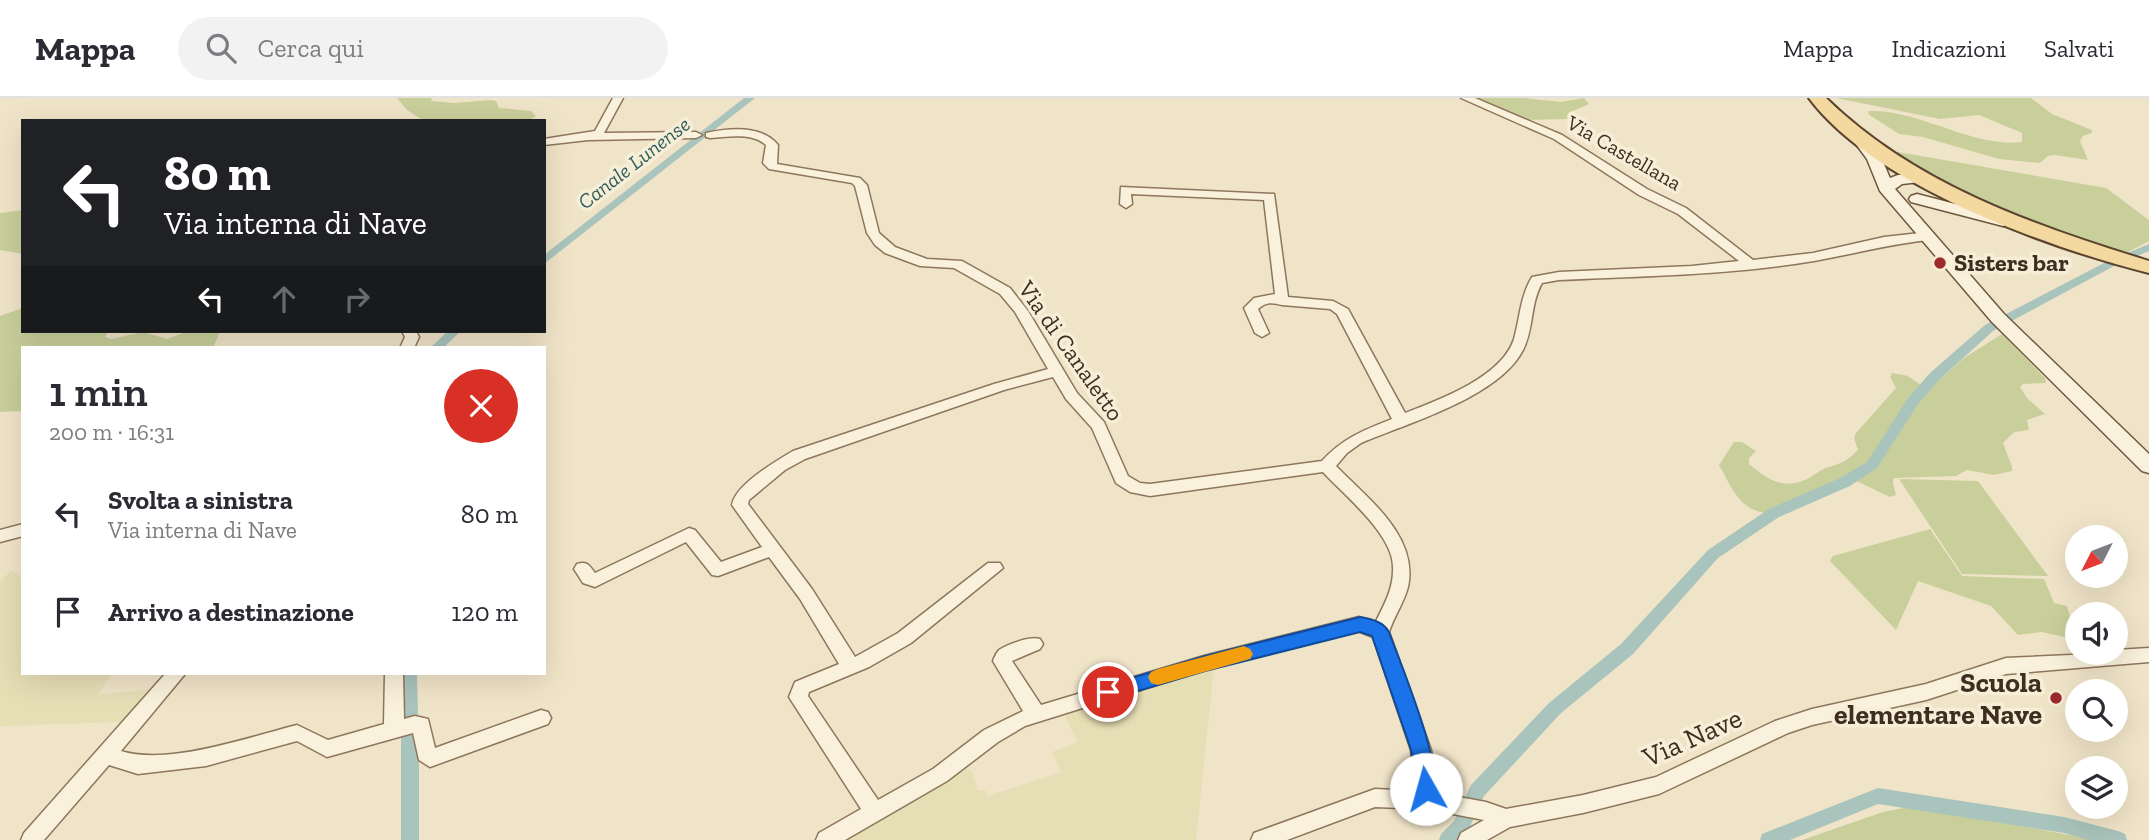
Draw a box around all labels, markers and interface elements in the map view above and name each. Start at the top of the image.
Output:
search box [178,17,668,80]
text: Mappa [35,29,136,68]
icon: search [202,29,240,67]
text: Cerca qui [258,32,364,64]
text: Mappa [1783,34,1853,63]
text: Indicazioni [1891,34,2006,63]
text: Salvati [2044,34,2114,63]
street label: Via Castellana [1562,109,1686,195]
water label: Canale Lunense [573,111,695,214]
text: 80 m [164,144,271,203]
icon: left [49,147,140,238]
text: Via interna di Nave [164,204,427,242]
place label: Sisters bar [1954,248,2069,277]
marker: Sisters bar [1932,255,1948,271]
street label: Via di Canaletto [1012,274,1130,426]
icon: left [192,280,230,318]
icon: ahead [265,280,303,318]
icon: right [338,280,376,318]
text: 1 min [49,366,148,417]
button: close [444,369,518,443]
text: 200 m · 16:31 [49,418,174,446]
text: Svolta a sinistra [108,484,293,516]
icon: left [49,495,87,533]
text: 80 m [461,498,518,530]
text: Via interna di Nave [108,516,297,544]
north arrow [2065,525,2128,588]
map controls [2065,525,2128,819]
icon: arrive [49,593,87,631]
text: Arrivo a destinazione [108,596,354,628]
text: 120 m [451,596,518,628]
button: sound [2065,602,2128,665]
pin [1078,662,1138,722]
place label: Scuola elementare Nave [1834,666,2042,731]
icon: arrive [1089,673,1127,711]
button: search [2065,679,2128,742]
marker: Scuola elementare Nave [2048,690,2064,706]
street label: Via Nave [1637,701,1747,774]
position arrow [1389,752,1463,826]
button: layers [2065,756,2128,819]

